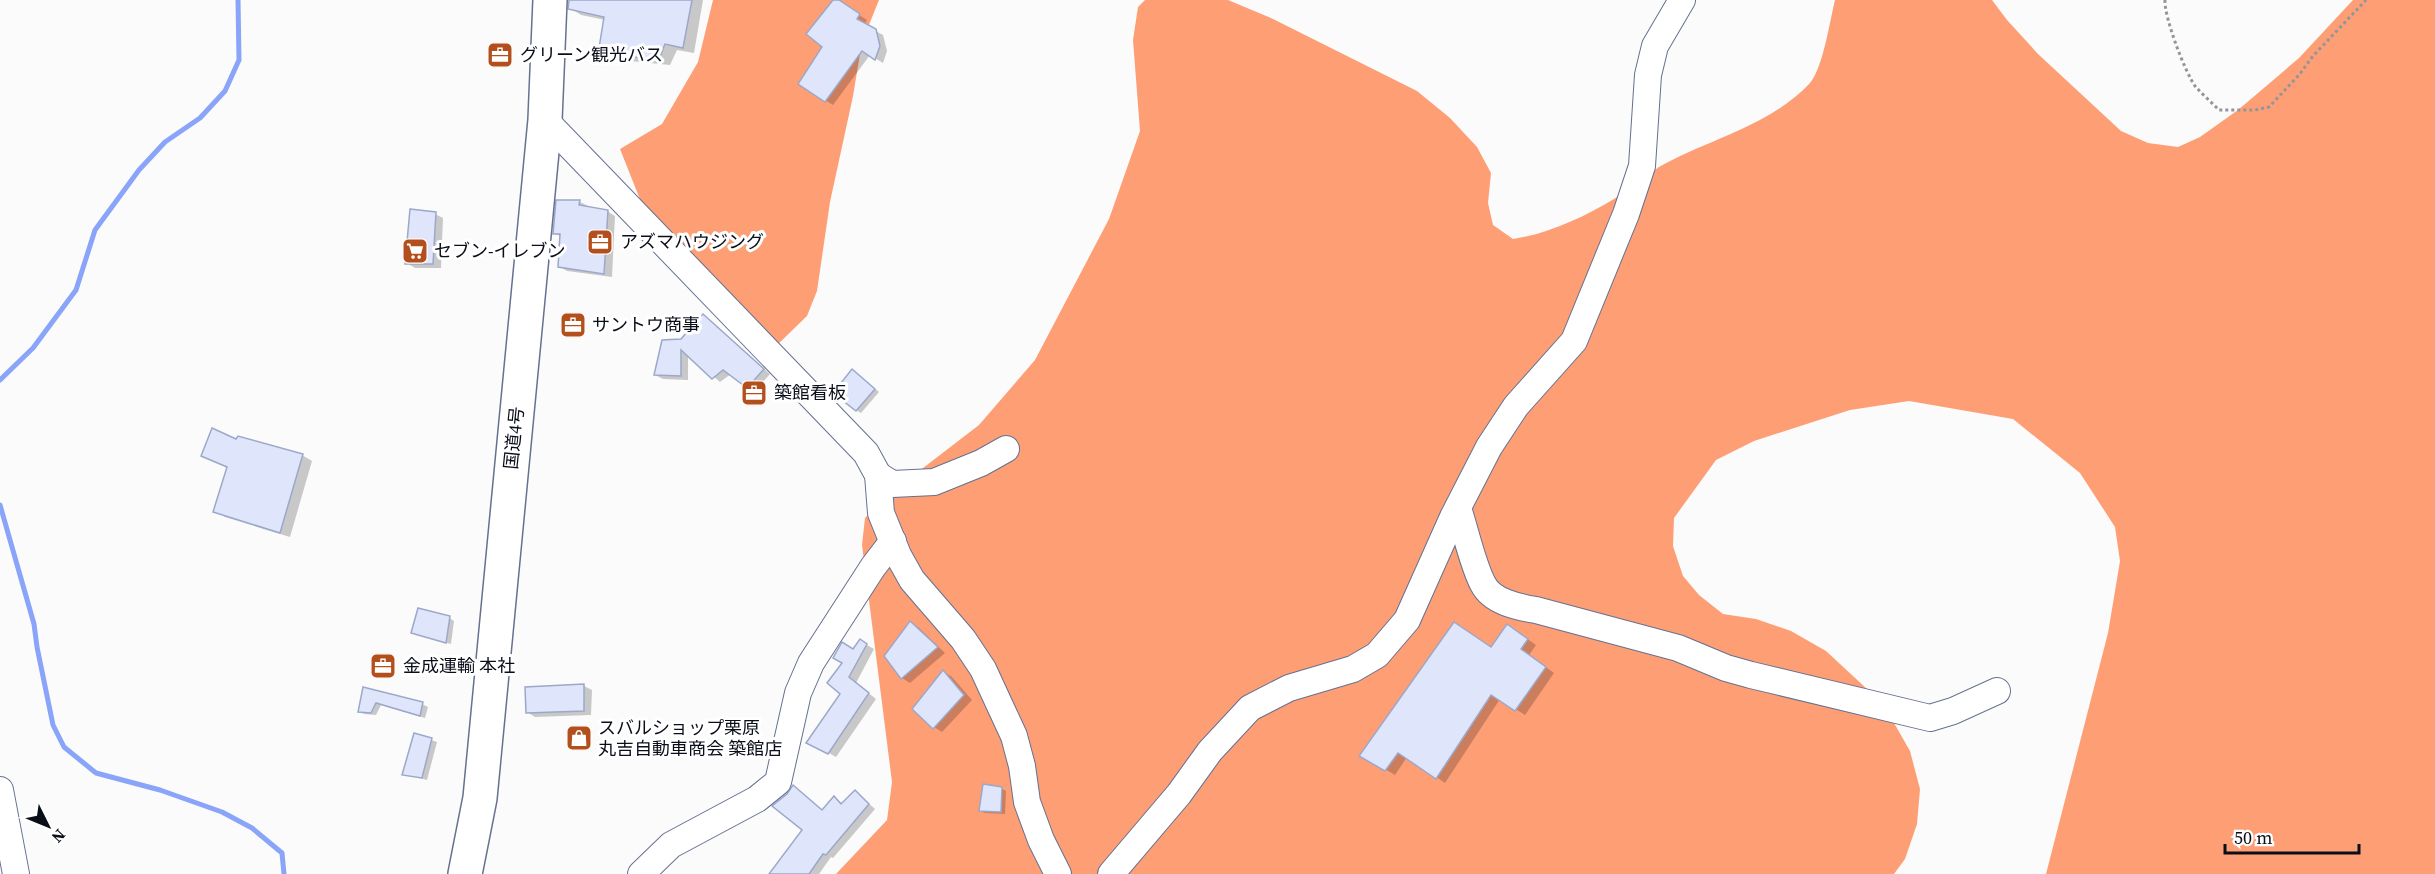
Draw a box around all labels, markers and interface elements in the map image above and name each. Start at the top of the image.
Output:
office icon: グリーン観光バス [485,40,515,70]
place label: グリーン観光バス [520,42,663,67]
office icon: アズマハウジング [585,227,615,257]
place label: アズマハウジング [620,229,764,254]
supermarket icon: セブン-イレブン [400,236,430,266]
place label: セブン-イレブン [434,238,566,263]
office icon: サントウ商事 [558,310,588,340]
place label: サントウ商事 [592,312,700,337]
office icon: 築館看板 [739,378,769,408]
place label: 築館看板 [774,380,846,405]
street label: 国道4号 [498,405,529,471]
office icon: 金成運輸 本社 [368,651,398,681]
place label: 金成運輸 本社 [403,653,515,678]
place label: スバルショップ栗原 丸吉自動車商会 築館店 [598,715,782,761]
shop icon: スバルショップ栗原 丸吉自動車商会 築館店 [564,723,594,753]
north arrow [18,796,78,856]
scale bar [2225,817,2358,855]
text: N [47,824,71,848]
text: 50 m [2234,825,2272,850]

